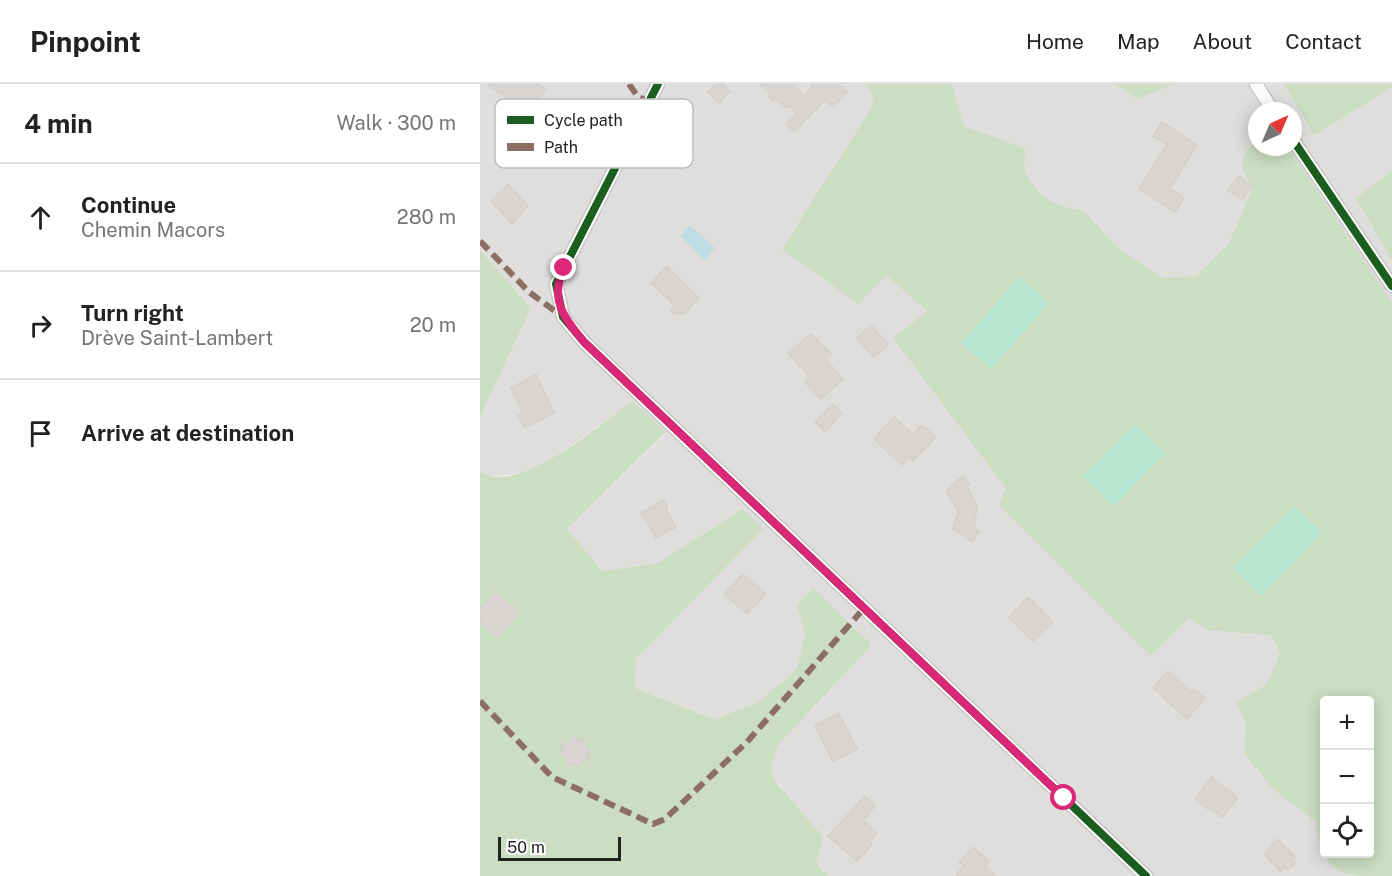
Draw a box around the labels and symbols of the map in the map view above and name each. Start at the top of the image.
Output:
legend [495,99,693,168]
north arrow [1248,102,1302,156]
text: Cycle path [544,111,623,130]
text: Path [544,138,578,157]
route end [550,254,576,280]
route start [1050,784,1076,810]
scale bar [498,834,621,862]

